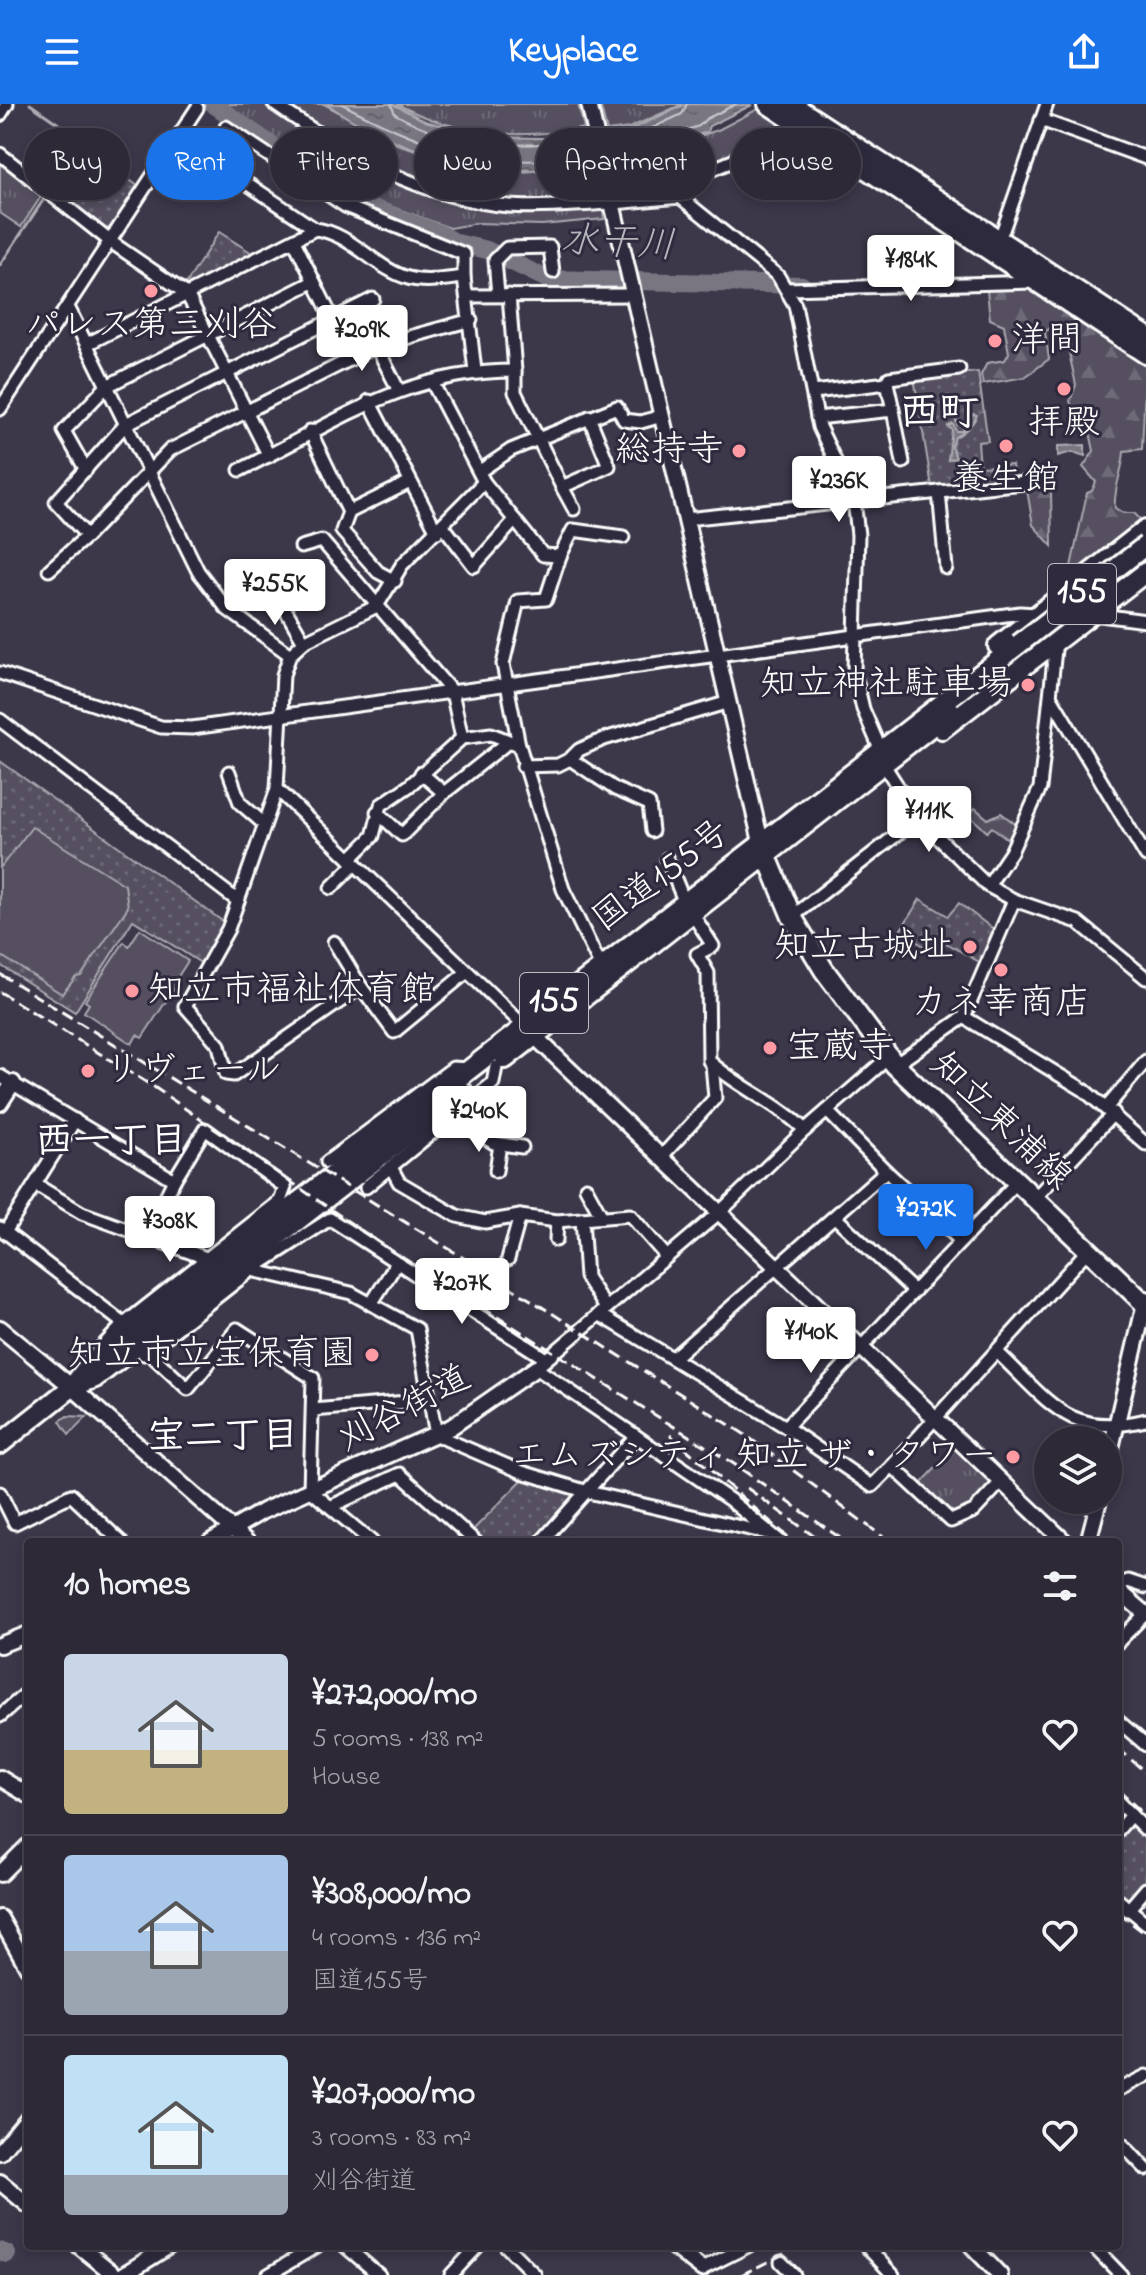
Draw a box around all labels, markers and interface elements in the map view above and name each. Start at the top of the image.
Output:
text: Keyplace [508,26,638,79]
icon: menu [40,30,84,74]
icon: share [1062,30,1106,74]
chip: Buy [24,128,130,200]
chip: Rent [146,128,254,200]
chip: Filters [270,128,398,200]
chip: New [414,128,520,200]
chip: Apartment [536,128,715,200]
chip: House [731,128,861,200]
water label: 水干川 [560,214,676,276]
pin: ¥184K [855,235,967,303]
text: ¥184K [885,242,937,280]
marker: パレス第三刈谷 [142,282,160,300]
place label: パレス第三刈谷 [25,300,277,353]
pin: ¥209K [306,305,418,373]
text: ¥209K [335,312,389,350]
place label: 洋間 [1011,315,1083,368]
marker: 洋間 [986,332,1004,350]
marker: 拝殿 [1055,380,1073,398]
district label: 西町 [899,385,979,444]
place label: 拝殿 [1028,398,1100,451]
place label: 総持寺 [615,425,723,478]
marker: 養生館 [997,437,1015,455]
marker: 総持寺 [730,442,748,460]
place label: 養生館 [952,454,1060,507]
pin: ¥236K [783,456,895,524]
text: ¥236K [810,463,868,501]
pin: ¥255K [219,559,331,627]
road number: 155 [1048,564,1116,624]
text: ¥255K [242,566,308,604]
place label: 知立神社駐車場 [760,659,1012,712]
marker: 知立神社駐車場 [1019,676,1037,694]
pin: ¥111K [873,786,985,854]
text: ¥111K [905,793,953,831]
street label: 国道155号 [582,807,742,947]
place label: 知立古城址 [774,921,954,974]
marker: 知立古城址 [961,938,979,956]
marker: カネ幸商店 [992,961,1010,979]
place label: 知立市福祉体育館 [148,965,436,1018]
road number: 155 [520,973,588,1033]
place label: カネ幸商店 [911,978,1091,1031]
marker: 知立市福祉体育館 [123,982,141,1000]
place label: 宝蔵寺 [786,1022,894,1075]
marker: 宝蔵寺 [761,1039,779,1057]
street label: 知立東浦線 [917,1040,1083,1204]
place label: リヴェール [104,1045,282,1098]
marker: リヴェール [79,1062,97,1080]
pin: ¥240K [423,1086,535,1154]
text: ¥240K [450,1093,508,1131]
district label: 西一丁目 [35,1115,187,1171]
pin: ¥272K [870,1184,982,1252]
text: ¥272K [896,1191,956,1229]
pin: ¥308K [114,1196,226,1264]
text: ¥308K [143,1203,197,1241]
pin: ¥207K [406,1258,518,1326]
text: ¥207K [433,1265,491,1303]
pin: ¥140K [755,1307,867,1375]
text: ¥140K [785,1314,837,1352]
place label: 知立市立宝保育園 [68,1329,356,1382]
marker: 知立市立宝保育園 [363,1346,381,1364]
street label: 刈谷街道 [329,1353,481,1467]
district label: 宝二丁目 [147,1410,299,1466]
map controls [1034,1426,1122,1514]
button: layers [1034,1426,1122,1514]
place label: エムズシティ 知立 ザ・タワー [511,1431,997,1484]
marker: エムズシティ 知立 ザ・タワー [1004,1448,1022,1466]
text: 10 homes [64,1561,191,1611]
icon: filters [1038,1564,1082,1608]
text: ¥272,000/mo [312,1671,478,1721]
icon: home [128,1686,224,1782]
icon: heart [1038,1712,1082,1756]
text: 5 rooms · 138 m² [312,1721,484,1759]
text: House [312,1759,380,1797]
text: ¥308,000/mo [312,1870,471,1920]
icon: home [128,1887,224,1983]
icon: heart [1038,1913,1082,1957]
text: 4 rooms · 136 m² [312,1920,481,1958]
text: 国道155号 [312,1963,428,2001]
text: ¥207,000/mo [312,2070,475,2120]
icon: home [128,2087,224,2183]
icon: heart [1038,2113,1082,2157]
text: 3 rooms · 83 m² [312,2120,471,2158]
text: 刈谷街道 [312,2163,416,2201]

